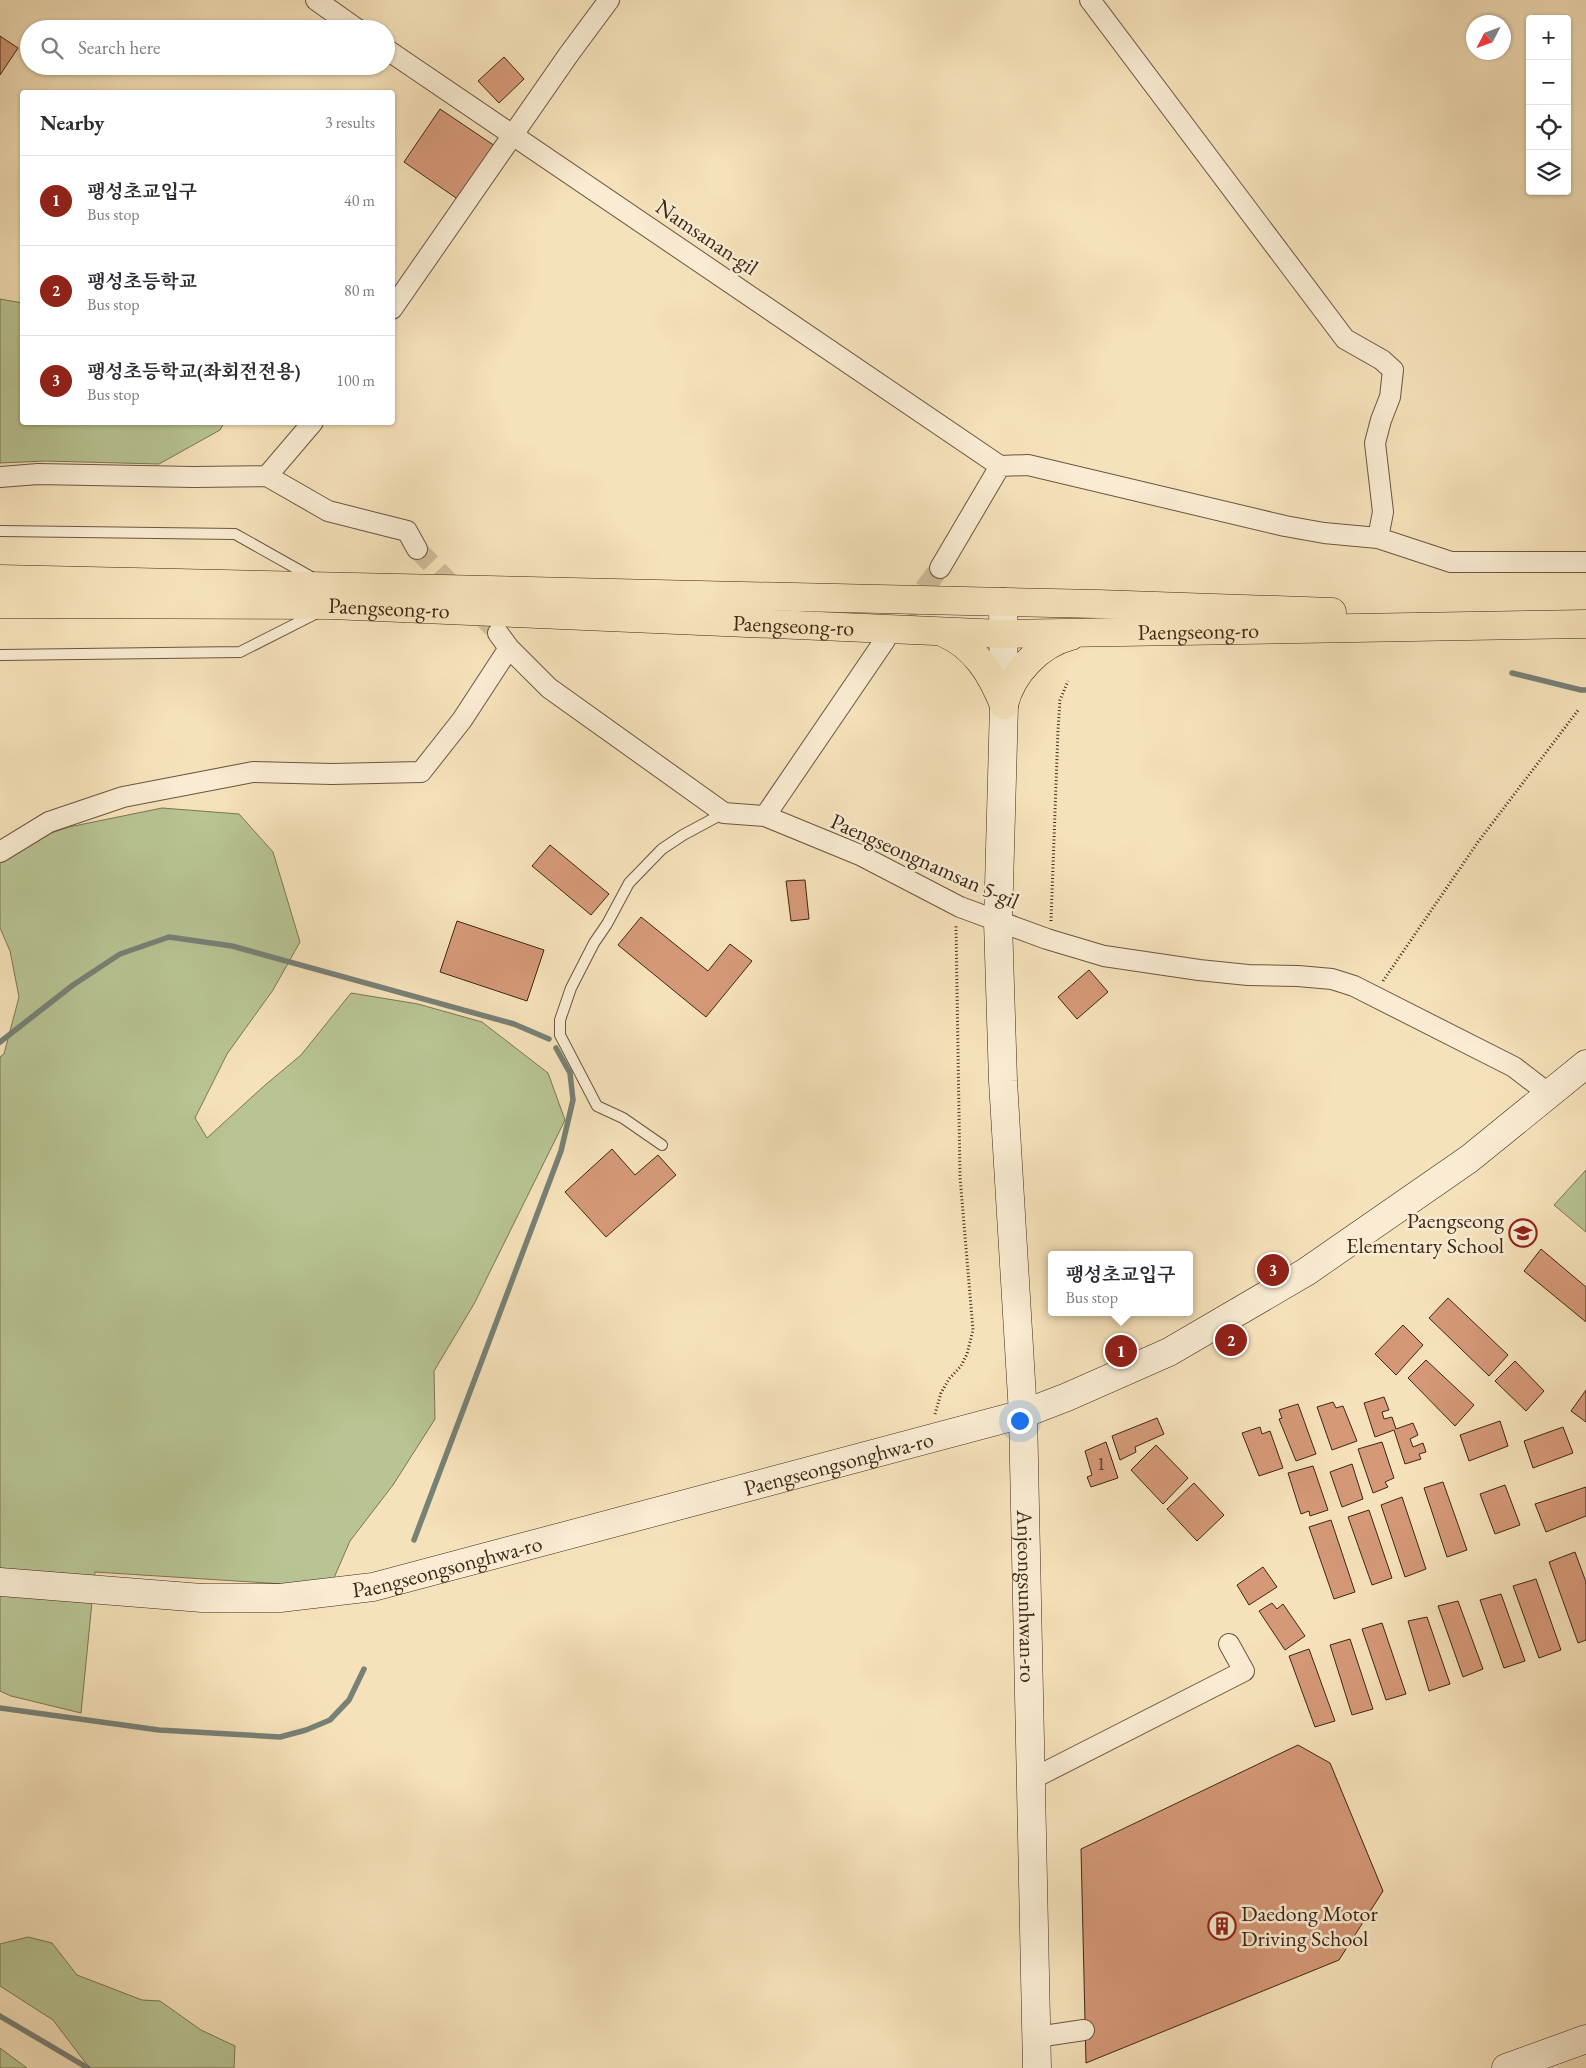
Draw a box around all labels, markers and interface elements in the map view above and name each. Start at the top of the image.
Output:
north arrow [1466,15,1511,60]
map controls [1526,15,1571,195]
button: + [1526,15,1571,60]
search box [20,20,395,75]
icon: search [38,34,66,62]
text: Search here [78,35,160,60]
button: − [1526,60,1571,105]
button: locate [1526,105,1571,150]
text: Nearby [40,109,104,136]
text: 3 results [325,112,375,133]
button: layers [1526,150,1571,195]
text: 팽성초교입구 [87,179,197,204]
text: 1 [52,190,60,211]
text: 40 m [344,190,375,211]
street label: Namsanan-gil [650,192,764,282]
text: Bus stop [87,204,140,225]
text: 팽성초등학교 [87,269,197,294]
text: 2 [52,280,60,301]
text: 80 m [344,280,375,301]
text: Bus stop [87,294,140,315]
text: 팽성초등학교(좌회전전용) [87,359,300,384]
text: 3 [52,370,60,391]
text: 100 m [336,370,375,391]
text: Bus stop [87,384,140,405]
street label: Paengseong-ro [328,590,450,625]
street label: Paengseong-ro [732,608,855,642]
street label: Paengseong-ro [1137,615,1259,646]
street label: Paengseongnamsan 5-gil [826,806,1024,916]
place label: Paengseong Elementary School [1346,1206,1504,1260]
school or university icon: Paengseong Elementary School [1508,1218,1538,1248]
popup [1048,1251,1193,1316]
pin: 3 [1257,1251,1289,1289]
text: 팽성초교입구 [1065,1262,1176,1287]
text: Bus stop [1065,1287,1118,1308]
pin: 2 [1215,1321,1247,1359]
pin: 1 [1105,1332,1137,1370]
your location [1007,1408,1033,1434]
street label: Paengseongsonghwa-ro [741,1424,937,1502]
house number: 1 [1096,1450,1106,1476]
street label: Anjeongsunhwan-ro [1011,1508,1043,1683]
street label: Paengseongsonghwa-ro [351,1528,545,1604]
place label: Daedong Motor Driving School [1241,1899,1378,1953]
building icon: Daedong Motor Driving School [1207,1911,1237,1941]

